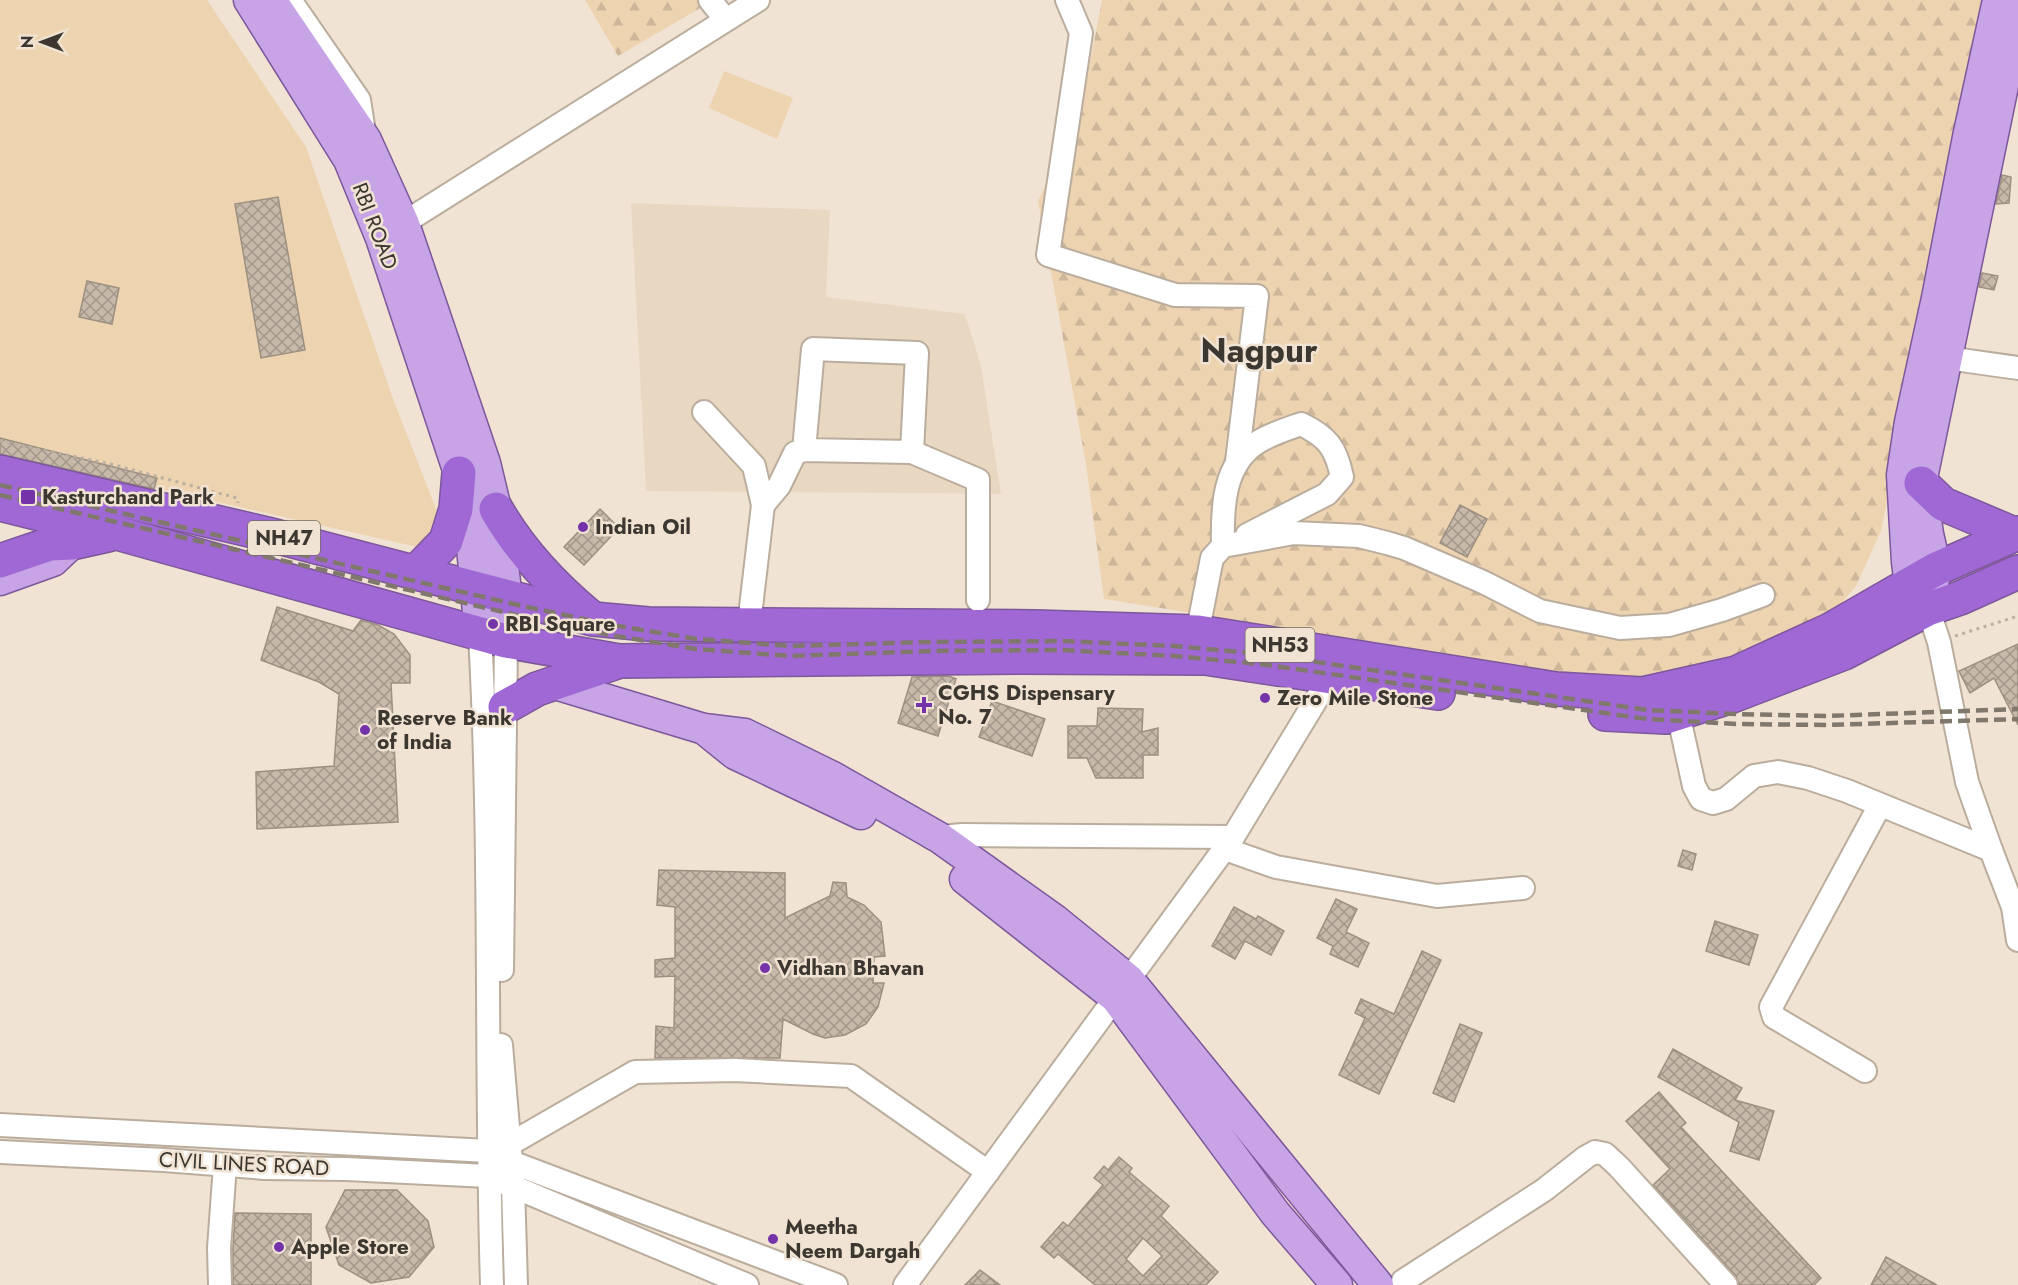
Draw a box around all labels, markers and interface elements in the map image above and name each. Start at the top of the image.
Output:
north arrow [12,12,72,72]
text: N [16,36,39,48]
street label: RBI ROAD [345,178,405,274]
district label: Nagpur [1200,327,1318,374]
place label: Kasturchand Park [42,482,214,512]
marker: Kasturchand Park [19,488,37,506]
place label: Indian Oil [595,512,691,542]
marker: Indian Oil [576,520,590,534]
road number: NH47 [248,521,320,555]
place label: RBI Square [505,609,615,639]
marker: RBI Square [486,617,500,631]
road number: NH53 [1246,628,1314,662]
place label: CGHS Dispensary No. 7 [938,678,1116,732]
place label: Zero Mile Stone [1277,683,1433,713]
marker: Zero Mile Stone [1258,691,1272,705]
marker: CGHS Dispensary No. 7 [915,696,933,714]
place label: Reserve Bank of India [377,703,512,757]
marker: Reserve Bank of India [358,723,372,737]
place label: Vidhan Bhavan [776,953,924,983]
marker: Vidhan Bhavan [758,961,772,975]
street label: CIVIL LINES ROAD [158,1145,330,1183]
place label: Meetha Neem Dargah [785,1212,920,1266]
place label: Apple Store [290,1232,409,1262]
marker: Meetha Neem Dargah [766,1232,780,1246]
marker: Apple Store [272,1240,286,1254]

